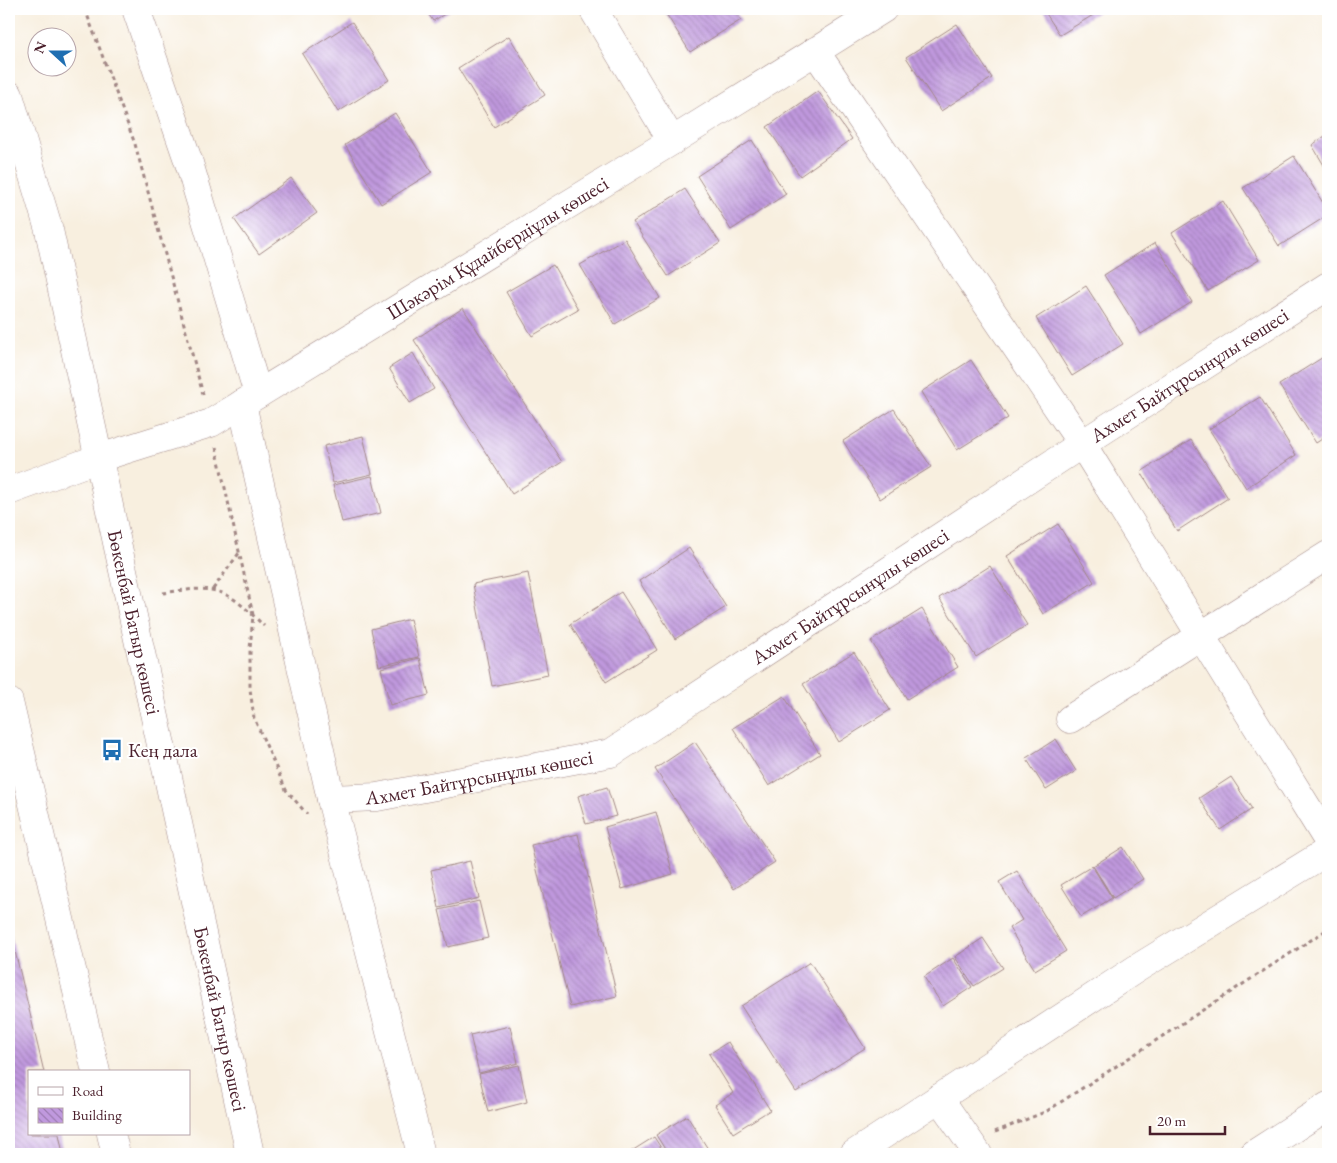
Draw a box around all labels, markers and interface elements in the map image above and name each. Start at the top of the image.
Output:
north arrow [28,28,78,78]
text: N [29,38,51,56]
street label: Шәкәрім Құдайбердіұлы көшесі [382,170,613,325]
street label: Ахмет Байтұрсынұлы көшесі [1084,302,1294,449]
street label: Ахмет Байтұрсынұлы көшесі [746,522,954,671]
street label: Бөкенбай Батыр көшесі [102,527,167,717]
bus stop icon: Кең дала [99,737,125,763]
place label: Кең дала [128,737,198,763]
street label: Ахмет Байтұрсынұлы көшесі [364,744,595,811]
street label: Бөкенбай Батыр көшесі [188,924,253,1114]
legend [28,1070,190,1136]
text: Road [72,1081,104,1100]
scale bar [1150,1103,1224,1135]
text: Building [72,1105,122,1124]
text: 20 m [1157,1111,1186,1130]

